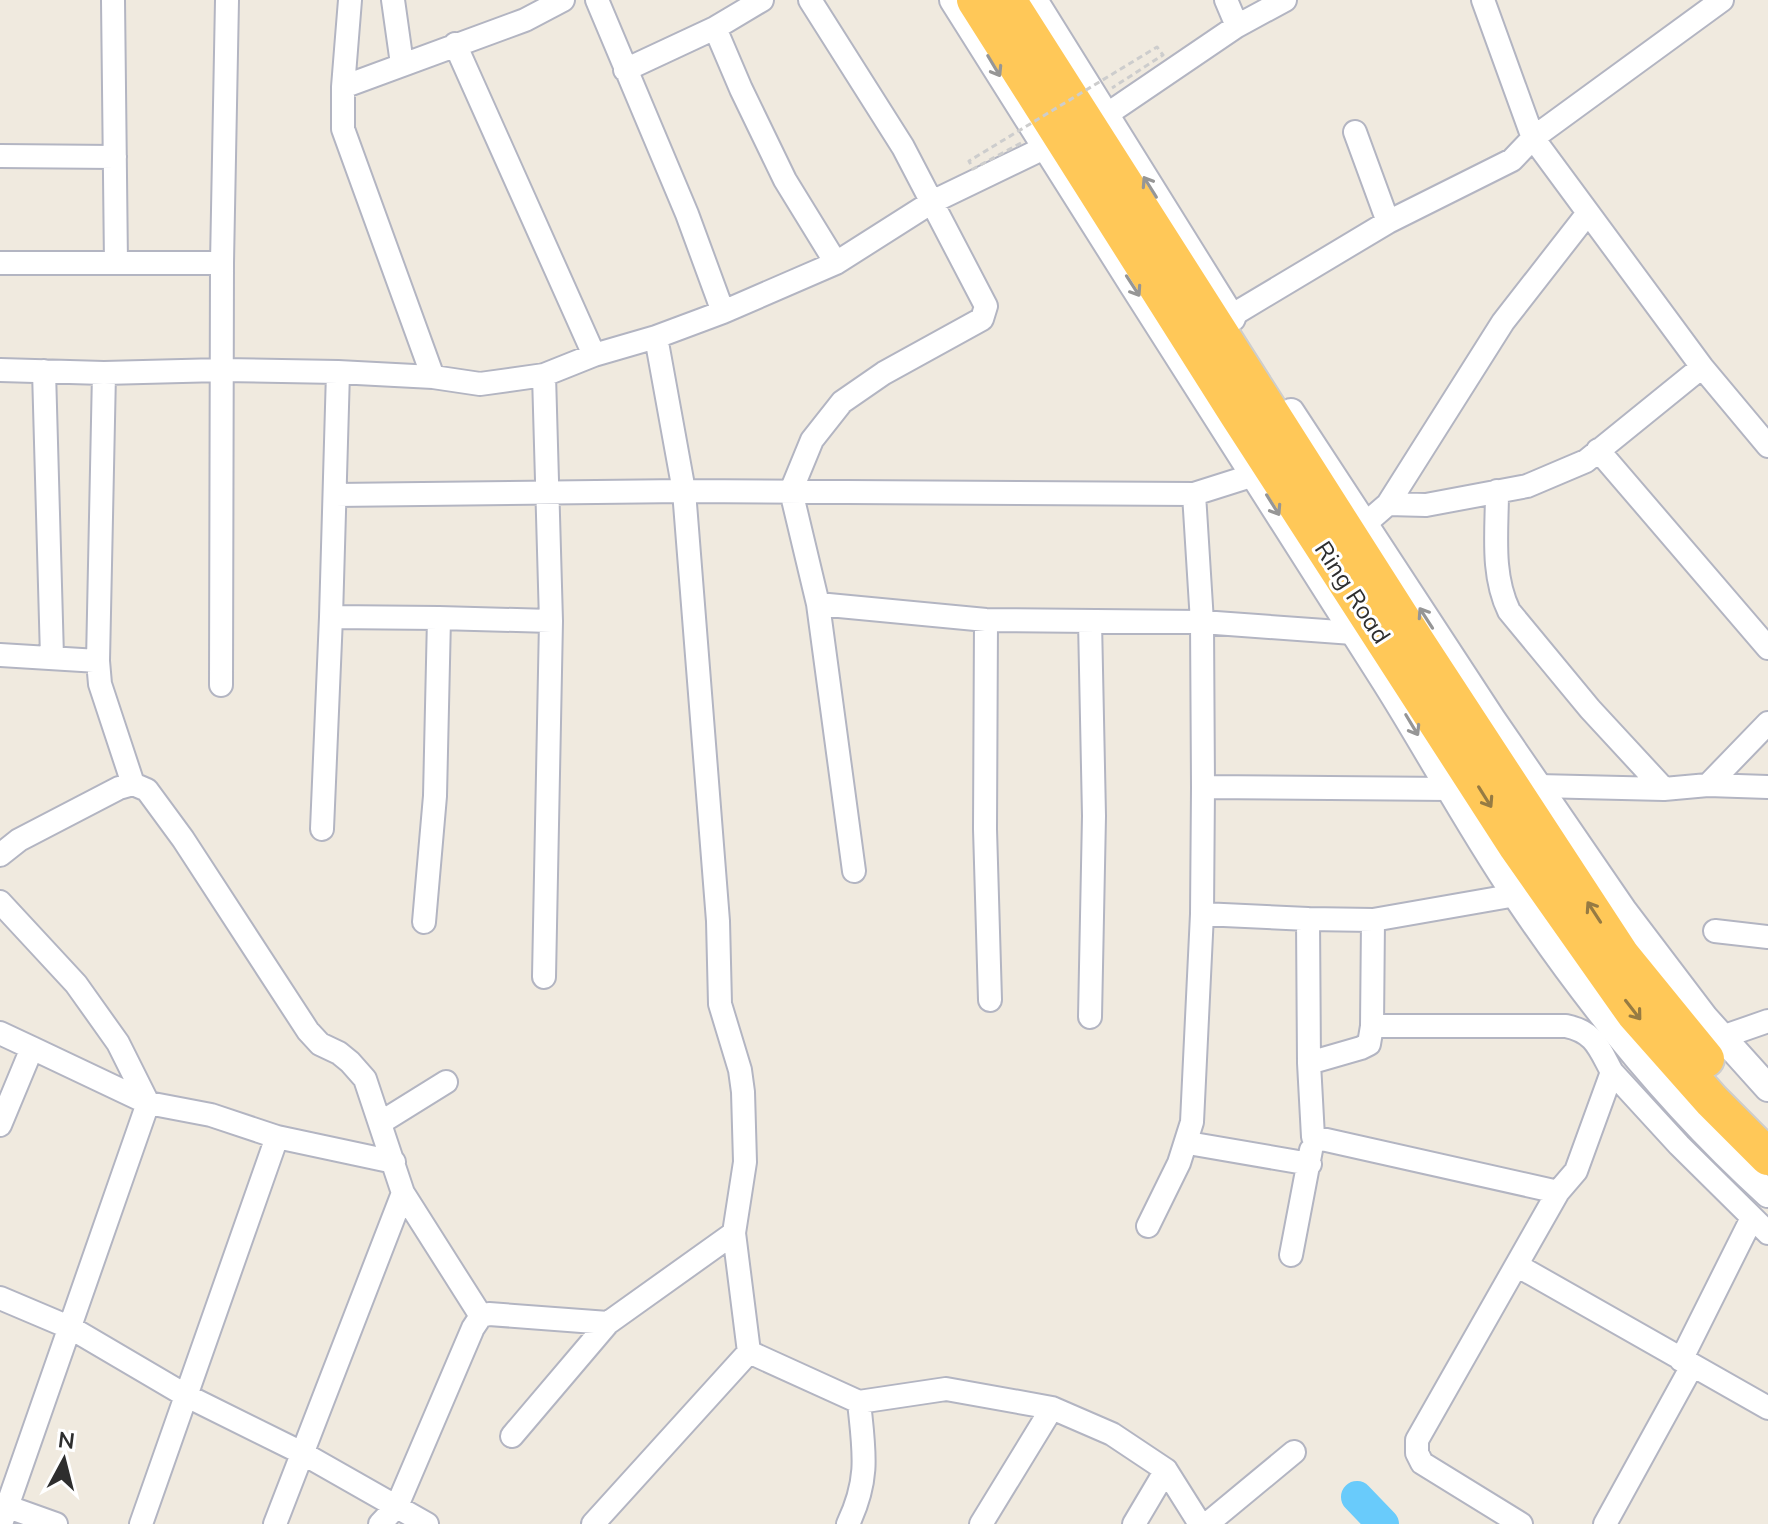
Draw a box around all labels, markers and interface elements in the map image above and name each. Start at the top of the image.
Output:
one-way arrow [987,54,1003,77]
one-way arrow [1142,176,1158,199]
one-way arrow [1124,275,1141,297]
one-way arrow [1266,493,1282,516]
street label: Ring Road [1309,535,1397,649]
one-way arrow [1418,607,1434,630]
one-way arrow [1404,713,1420,736]
one-way arrow [1477,785,1494,807]
one-way arrow [1585,901,1601,924]
one-way arrow [1625,999,1642,1020]
north arrow [24,1420,104,1500]
text: N [56,1425,76,1455]

